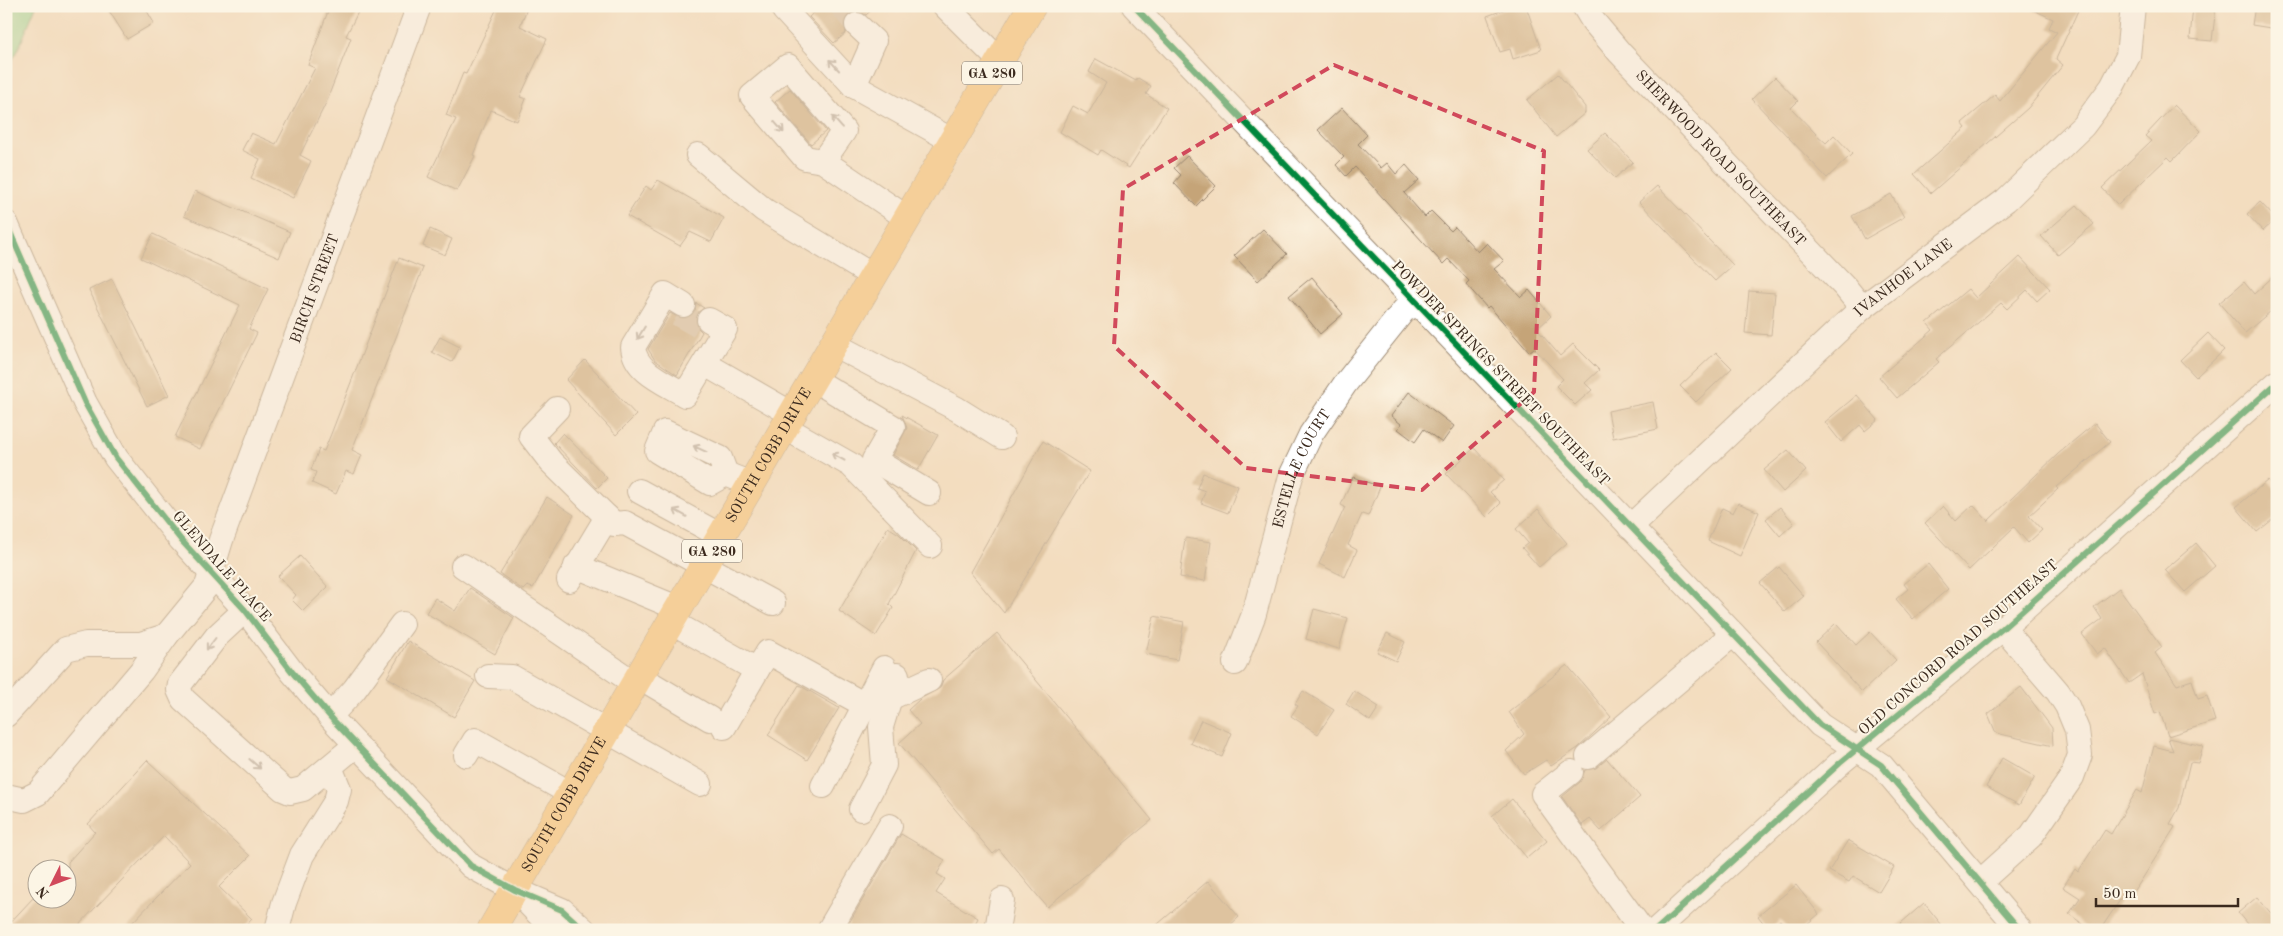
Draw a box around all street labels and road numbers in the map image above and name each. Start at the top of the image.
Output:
road number: GA 280 [962,62,1022,84]
street label: SHERWOOD ROAD SOUTHEAST [1632,68,1808,250]
street label: BIRCH STREET [289,232,343,346]
street label: IVANHOE LANE [1852,237,1956,320]
street label: POWDER SPRINGS STREET SOUTHEAST [1388,259,1612,489]
street label: SOUTH COBB DRIVE [724,386,815,526]
street label: ESTELLE COURT [1271,407,1334,530]
street label: GLENDALE PLACE [169,509,273,625]
road number: GA 280 [682,540,742,562]
street label: OLD CONCORD ROAD SOUTHEAST [1856,558,2062,739]
street label: SOUTH COBB DRIVE [520,735,610,876]

